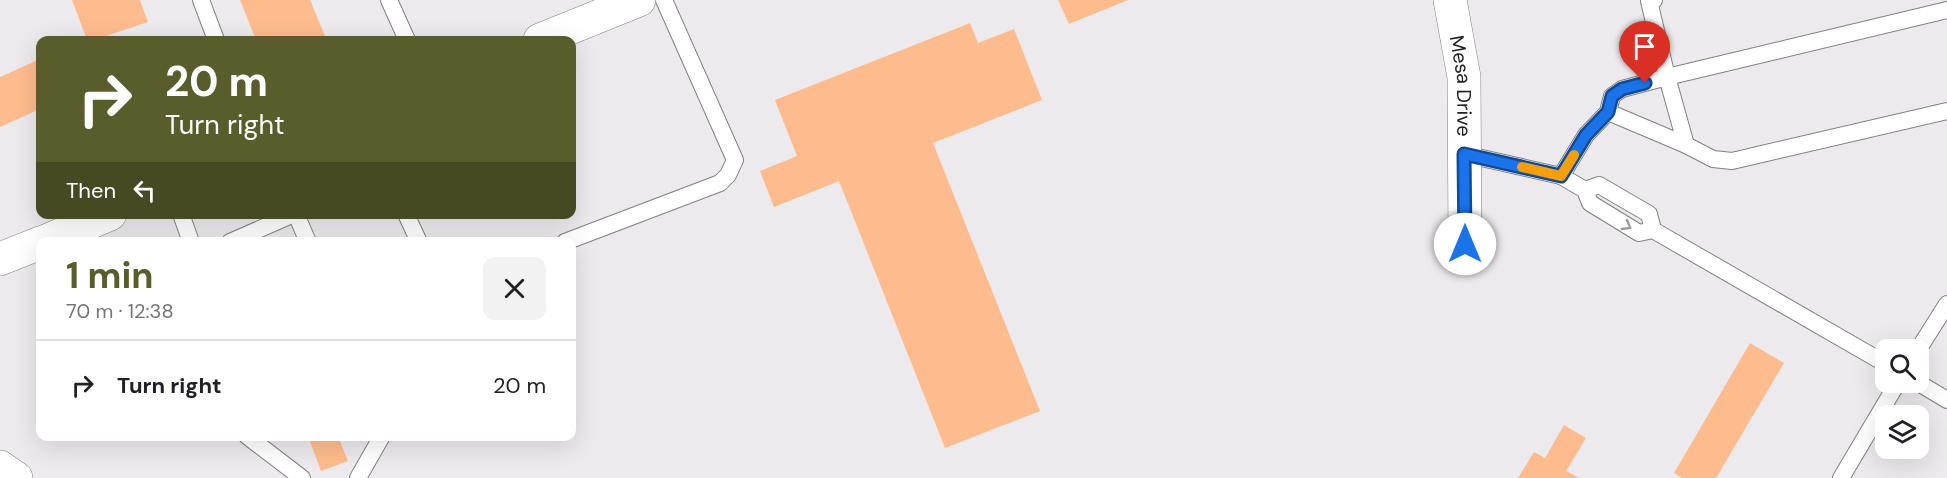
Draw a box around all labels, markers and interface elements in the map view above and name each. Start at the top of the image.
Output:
pin [1619,21,1670,83]
icon: arrive [1628,30,1661,63]
street label: Mesa Drive [1444,33,1477,137]
text: 20 m [165,54,268,109]
icon: right [66,60,144,138]
text: Turn right [165,107,285,142]
icon: left [128,174,161,207]
text: Then [66,176,116,205]
position arrow [1433,212,1497,276]
one-way arrow [1621,219,1632,230]
text: 1 min [66,252,154,299]
button: close [483,257,546,320]
text: 70 m · 12:38 [66,298,174,324]
map controls [1875,339,1929,459]
button: search [1875,339,1929,393]
icon: right [66,369,99,402]
text: Turn right [117,371,222,400]
text: 20 m [493,371,546,400]
button: layers [1875,405,1929,459]

